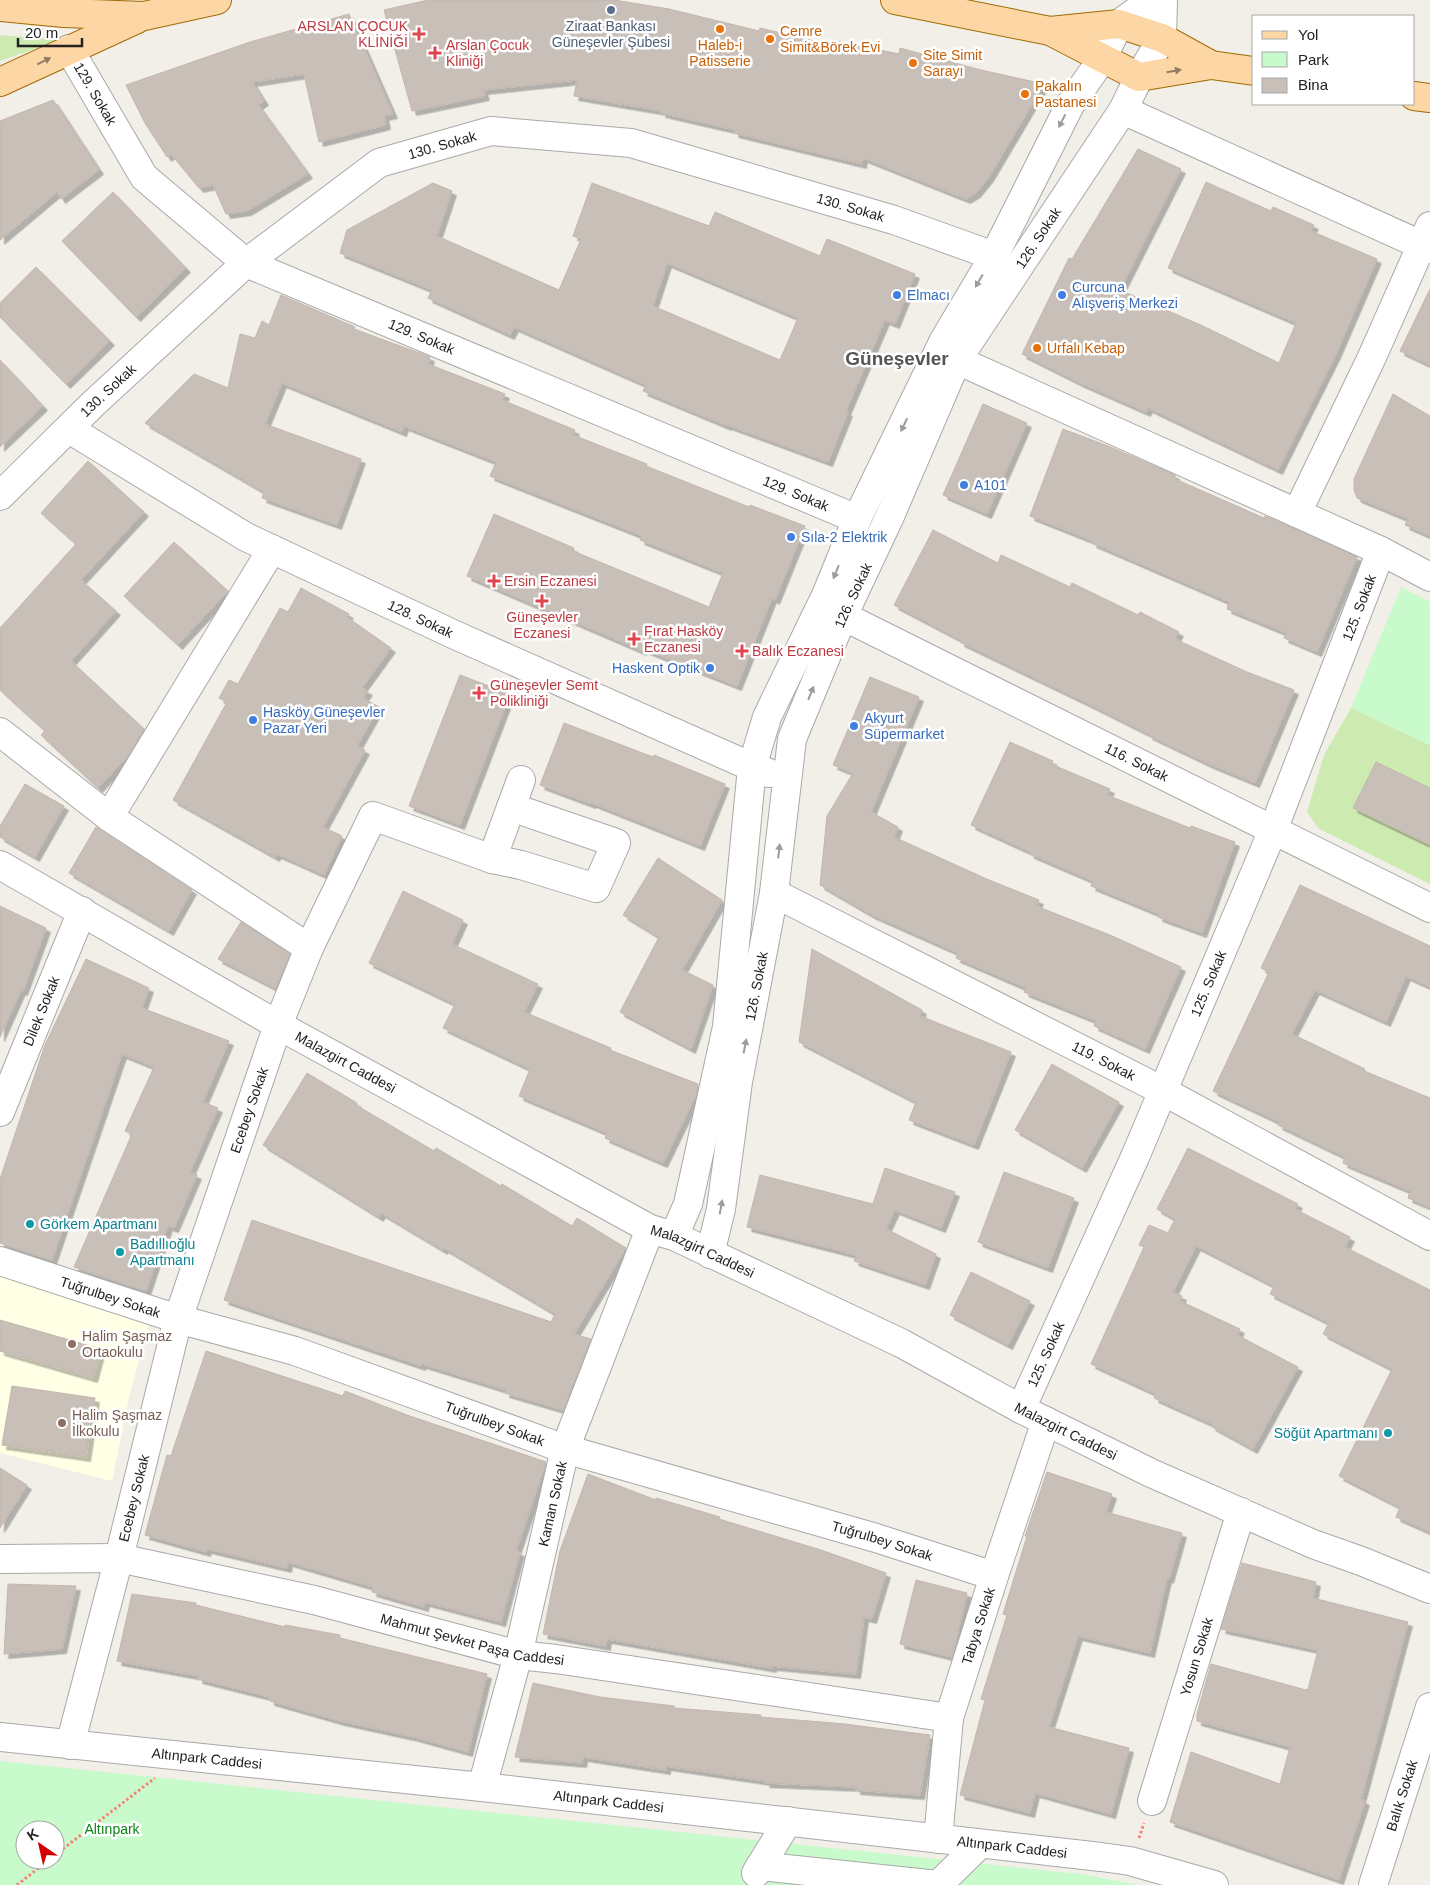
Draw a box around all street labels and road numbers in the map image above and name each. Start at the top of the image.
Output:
street label: 129. Sokak [71,60,120,129]
street label: 130. Sokak [406,127,479,162]
street label: 130. Sokak [815,190,887,225]
street label: 126. Sokak [1012,203,1065,271]
street label: 129. Sokak [386,316,458,358]
street label: 130. Sokak [77,360,140,420]
street label: 129. Sokak [760,472,832,515]
street label: 126. Sokak [831,559,875,630]
street label: 125. Sokak [1339,571,1380,643]
street label: 128. Sokak [385,597,456,641]
street label: 116. Sokak [1102,740,1172,785]
street label: 125. Sokak [1187,947,1230,1019]
street label: 126. Sokak [742,949,771,1022]
street label: Dilek Sokak [20,973,63,1048]
street label: Malazgirt Caddesi [293,1028,399,1096]
street label: 119. Sokak [1069,1038,1139,1084]
street label: Ecebey Sokak [227,1064,271,1155]
street label: Malazgirt Caddesi [649,1222,757,1281]
street label: Tuğrulbey Sokak [58,1273,163,1321]
street label: 125. Sokak [1024,1318,1068,1390]
street label: Tuğrulbey Sokak [443,1398,548,1449]
street label: Malazgirt Caddesi [1012,1399,1120,1463]
street label: Ecebey Sokak [115,1452,153,1544]
street label: Kaman Sokak [535,1458,570,1548]
street label: Tuğrulbey Sokak [830,1518,936,1564]
street label: Tabya Sokak [958,1584,998,1667]
street label: Mahmut Şevket Paşa Caddesi [379,1610,565,1668]
street label: Yosun Sokak [1177,1615,1216,1698]
street label: Altınpark Caddesi [151,1745,263,1772]
street label: Balık Sokak [1383,1757,1421,1833]
street label: Altınpark Caddesi [553,1787,664,1815]
street label: Altınpark Caddesi [956,1833,1068,1861]

